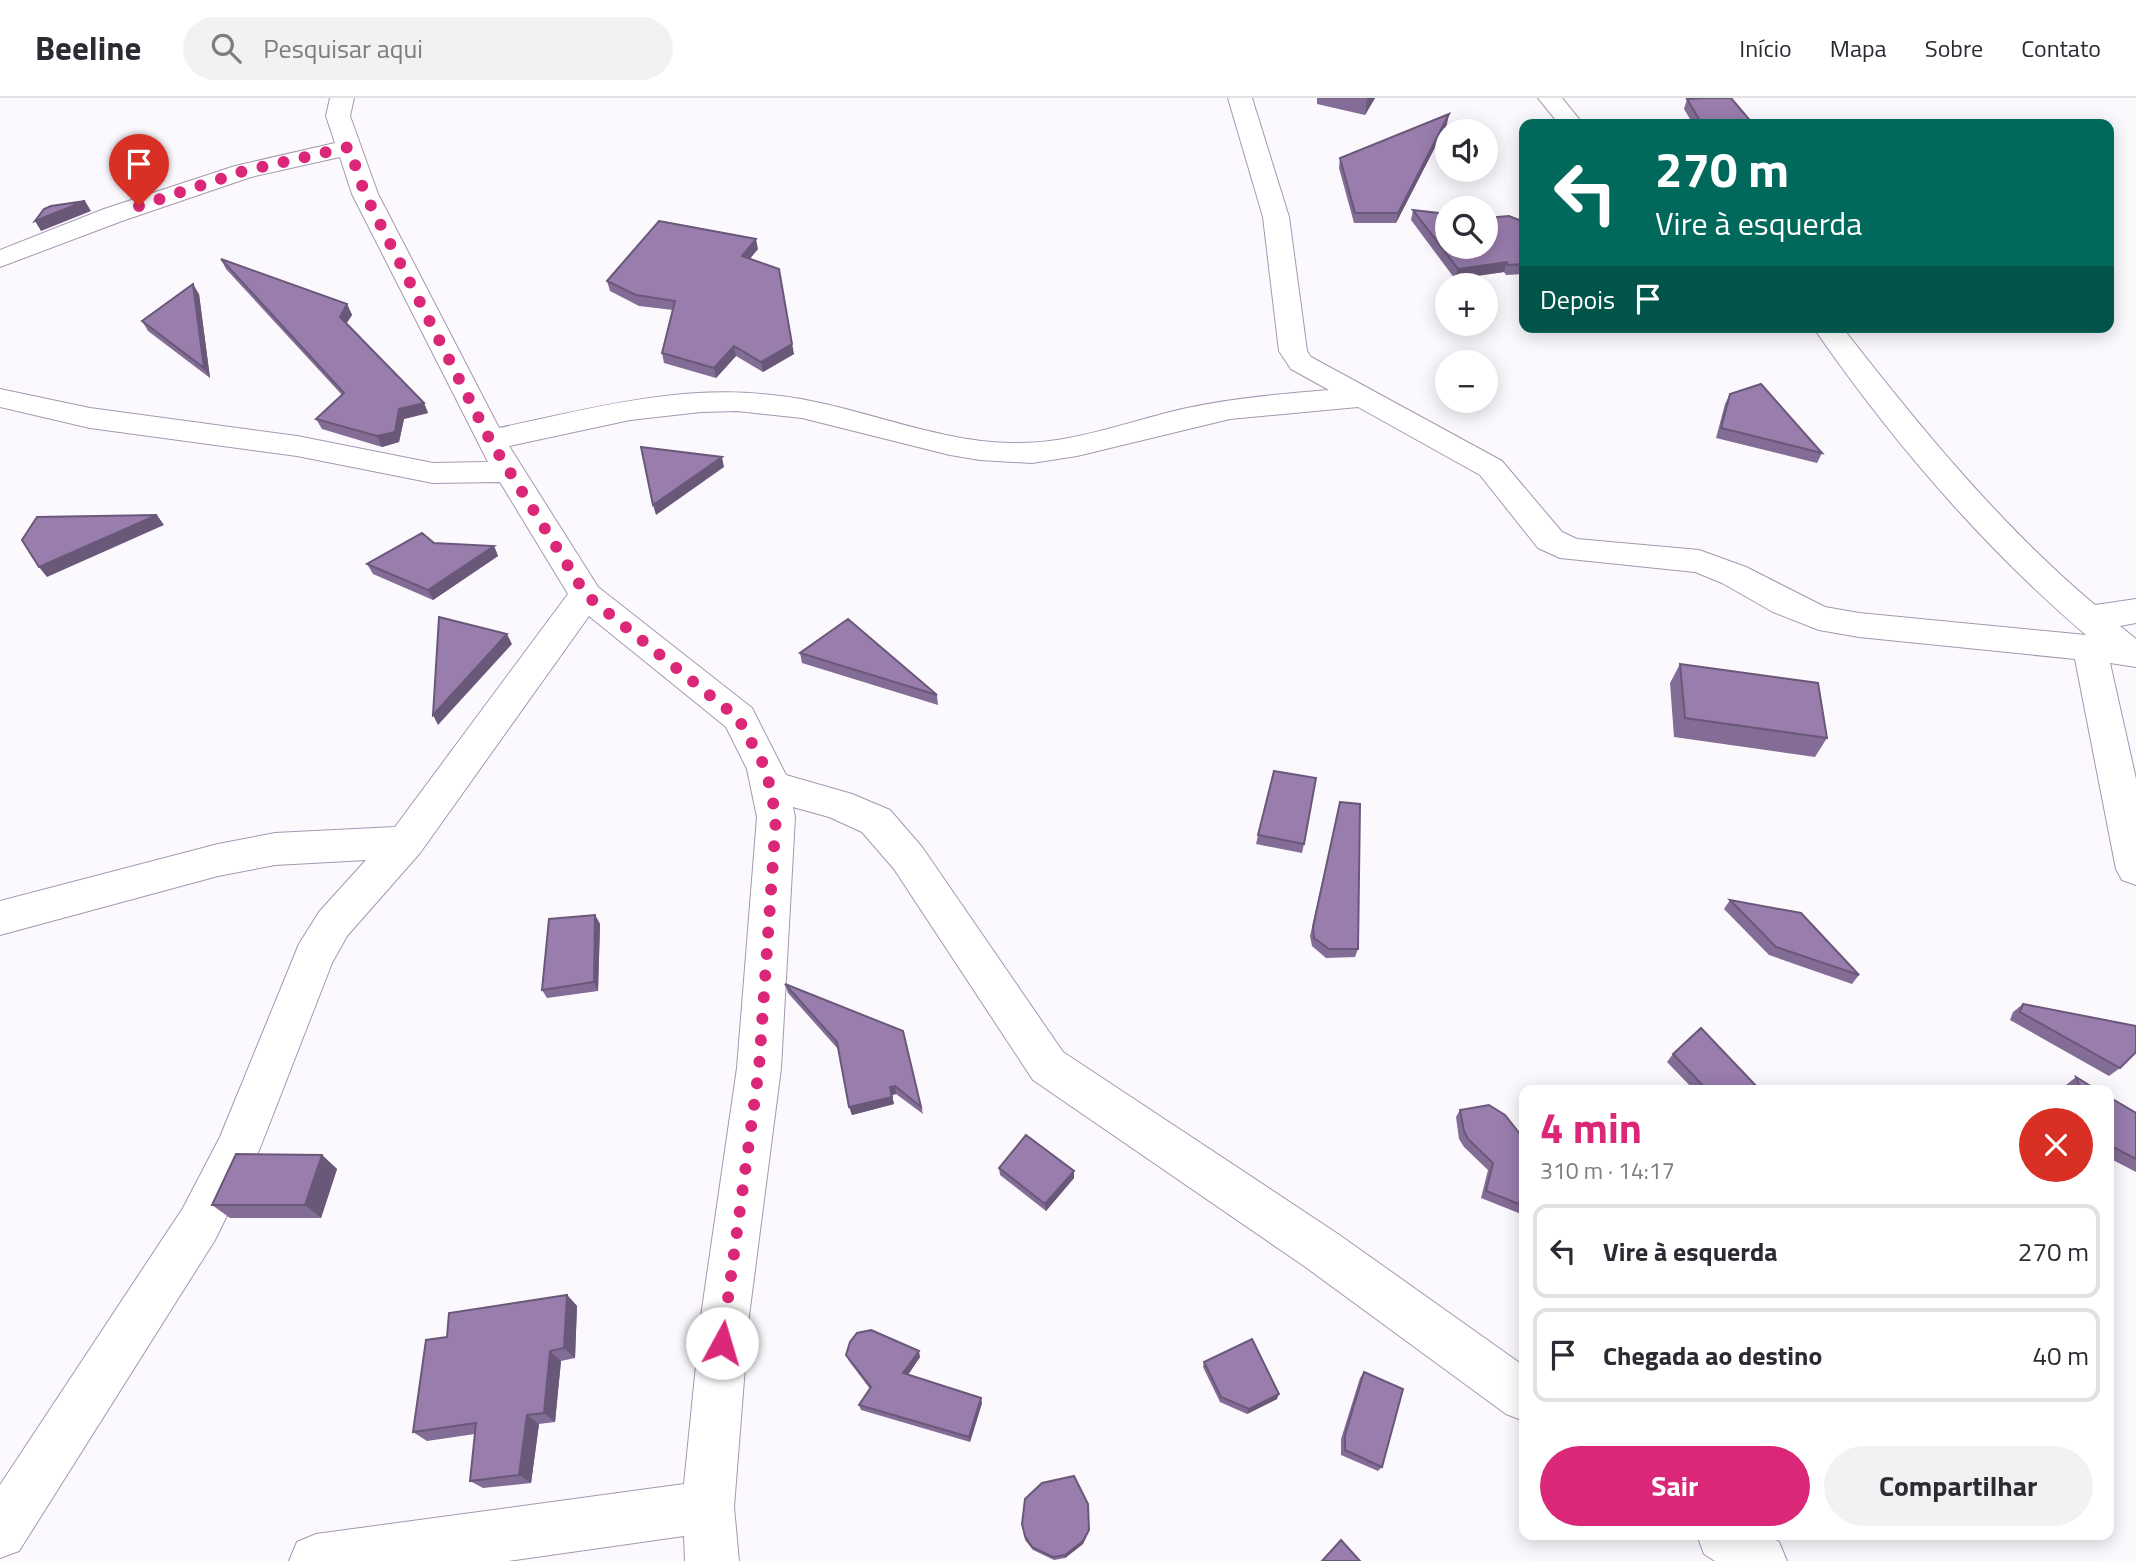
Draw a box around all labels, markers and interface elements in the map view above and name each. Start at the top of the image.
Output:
search box [183,17,673,80]
text: Beeline [35,23,141,73]
icon: search [207,29,245,67]
text: Pesquisar aqui [263,29,423,68]
text: Início [1739,30,1792,66]
text: Mapa [1830,30,1887,66]
text: Sobre [1925,30,1983,66]
text: Contato [2021,30,2101,66]
map controls [1435,119,1498,413]
button: sound [1435,119,1498,182]
text: 270 m [1655,131,1789,206]
pin [109,134,169,206]
icon: arrive [120,145,158,183]
icon: left [1540,147,1631,238]
button: search [1435,196,1498,259]
text: Vire à esquerda [1655,199,1862,247]
button: + [1435,273,1498,336]
text: Depois [1540,280,1615,319]
icon: arrive [1629,280,1667,318]
button: − [1435,350,1498,413]
text: 4 min [1540,1095,1642,1159]
button: close [2019,1108,2093,1182]
text: 310 m · 14:17 [1540,1153,1675,1188]
icon: left [1544,1232,1582,1270]
text: Vire à esquerda [1603,1232,1778,1271]
text: 270 m [2018,1232,2089,1271]
position arrow [685,1306,759,1380]
icon: arrive [1544,1336,1582,1374]
text: Chegada ao destino [1603,1336,1822,1375]
text: 40 m [2032,1336,2089,1375]
button: Sair [1540,1446,1810,1526]
button: Compartilhar [1824,1446,2093,1526]

